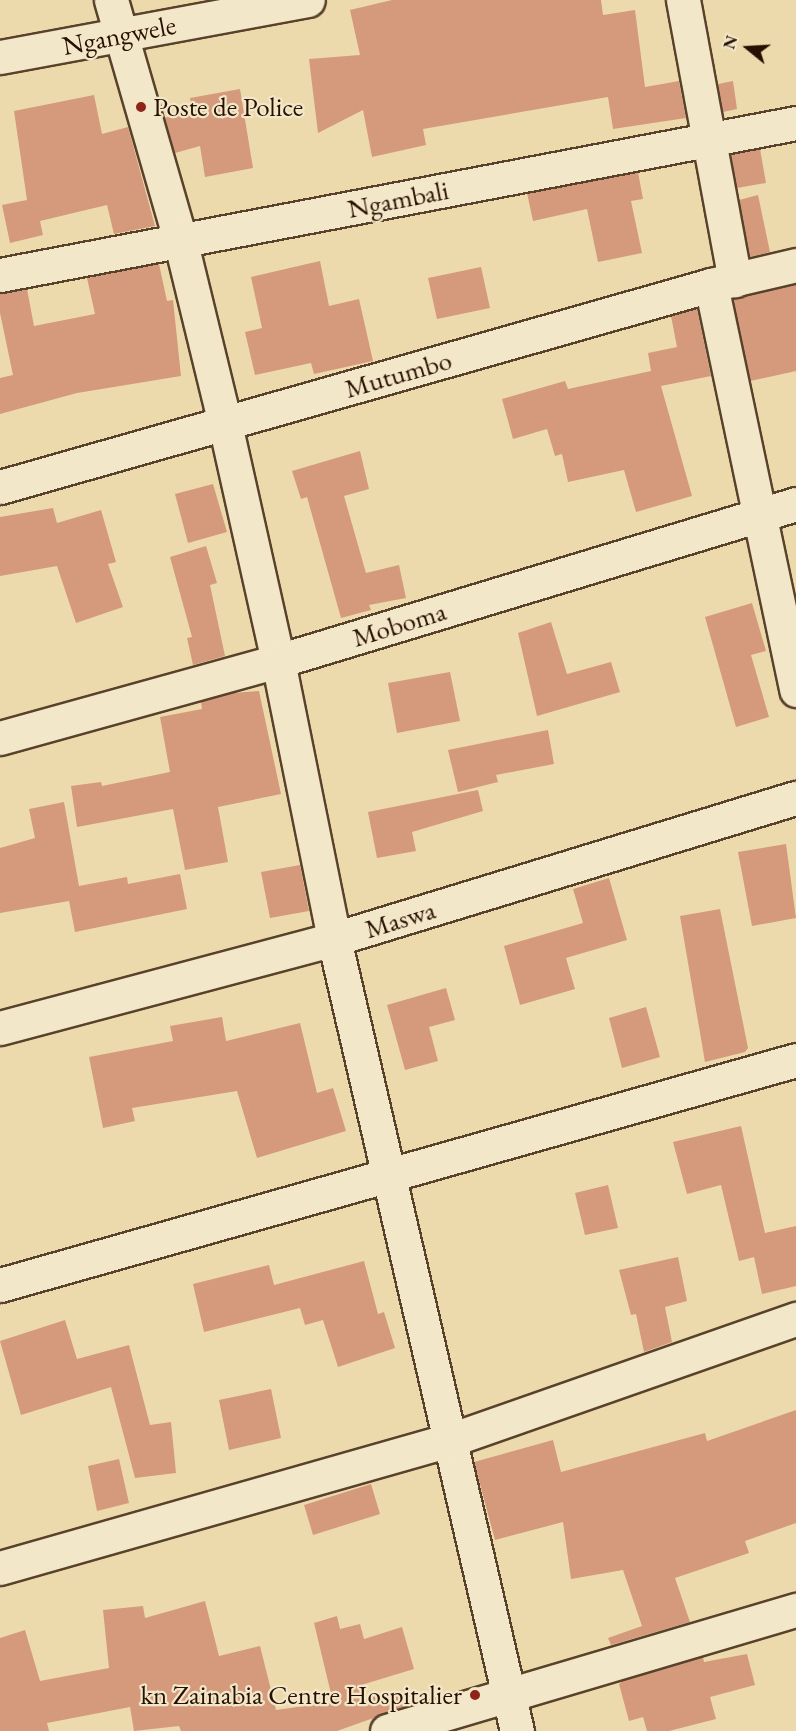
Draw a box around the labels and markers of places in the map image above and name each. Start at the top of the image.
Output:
place label: Poste de Police [153,91,303,123]
marker: Poste de Police [134,100,148,114]
place label: kn Zainabia Centre Hospitalier [140,1679,462,1711]
marker: kn Zainabia Centre Hospitalier [466,1686,484,1704]

